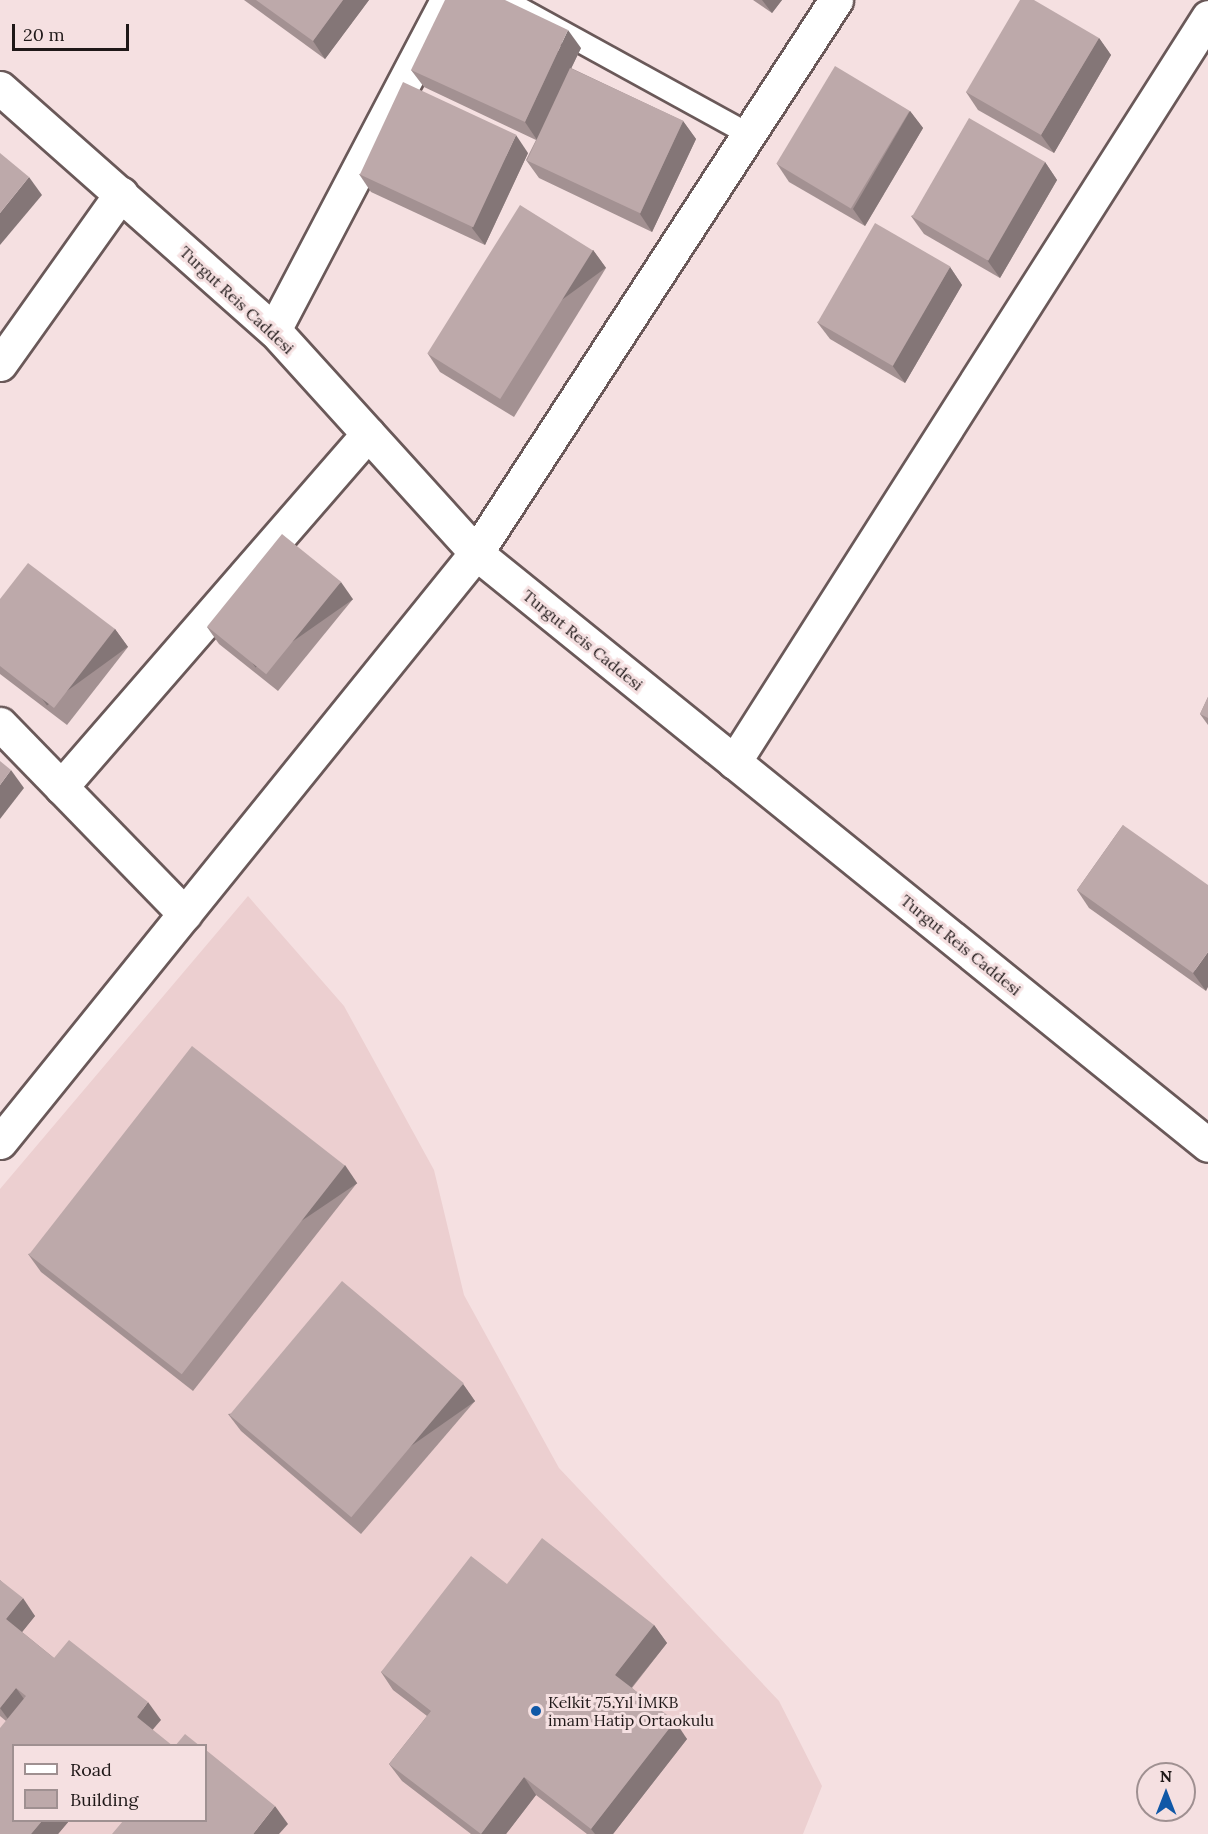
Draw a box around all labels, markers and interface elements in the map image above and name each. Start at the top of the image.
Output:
scale bar [15,12,132,50]
text: 20 m [23,23,65,46]
street label: Turgut Reis Caddesi [176,242,298,358]
street label: Turgut Reis Caddesi [519,586,647,694]
street label: Turgut Reis Caddesi [897,891,1025,999]
place label: Kelkit 75.Yıl İMKB imam Hatip Ortaokulu [548,1692,714,1730]
marker: Kelkit 75.Yıl İMKB imam Hatip Ortaokulu [529,1704,543,1718]
legend [12,1744,207,1822]
text: Road [70,1758,112,1781]
north arrow [1136,1762,1196,1822]
text: N [1160,1766,1172,1786]
text: Building [70,1788,138,1811]

